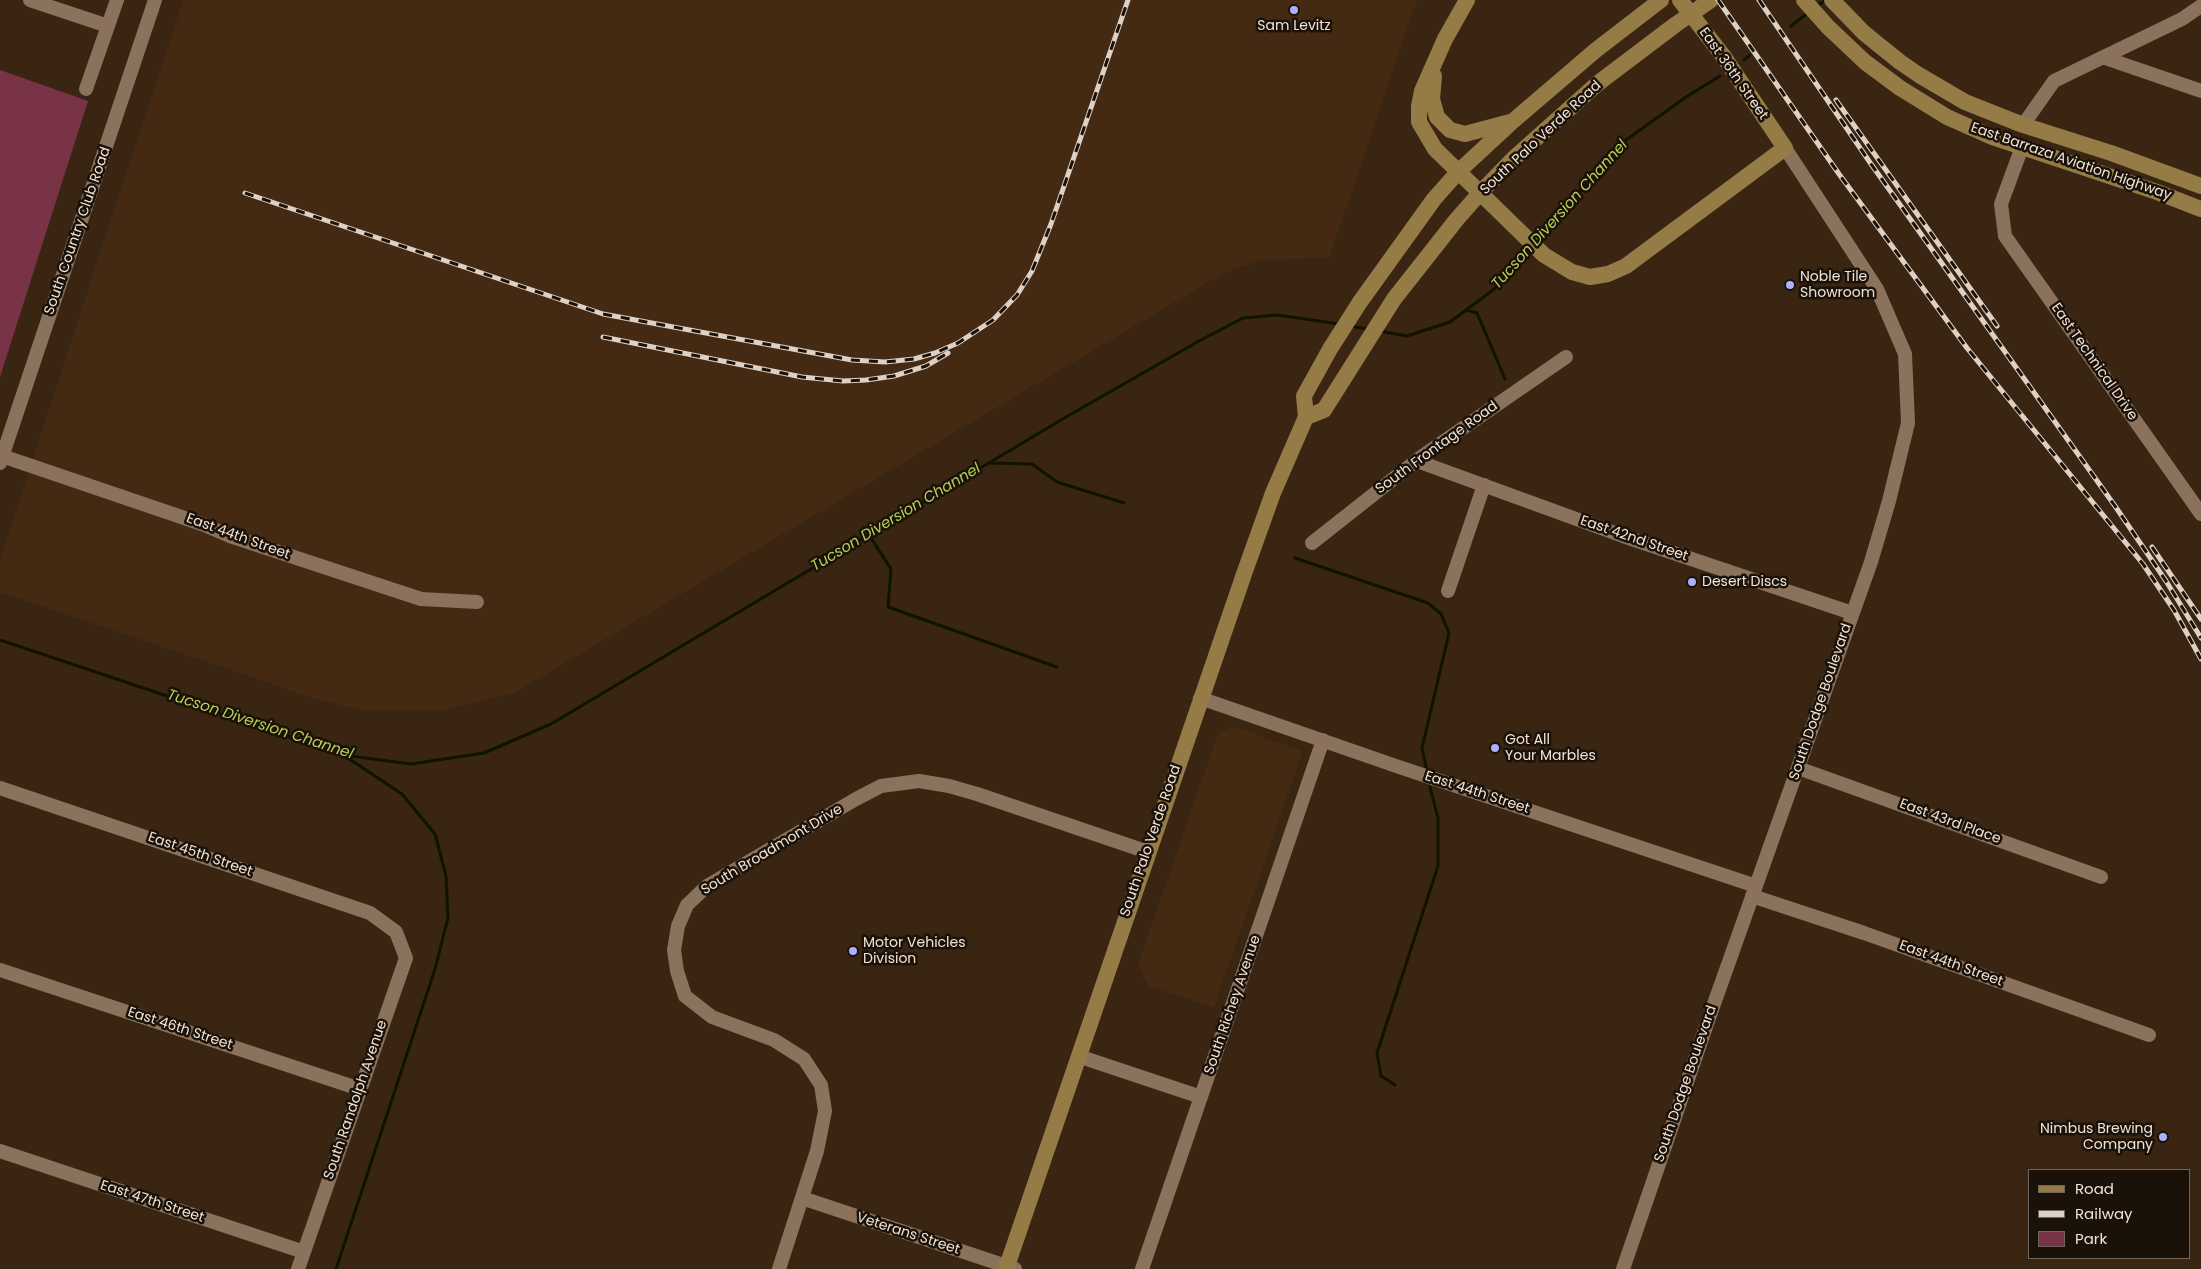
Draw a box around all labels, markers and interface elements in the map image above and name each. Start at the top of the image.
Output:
marker: Sam Levitz [1288,4,1300,16]
place label: Sam Levitz [1257,18,1331,34]
street label: East 36th Street [1695,25,1771,123]
street label: South Palo Verde Road [1477,78,1605,198]
street label: East Barraza Aviation Highway [1968,120,2174,204]
water label: Tucson Diversion Channel [1488,137,1632,293]
street label: South Country Club Road [41,145,115,317]
place label: Noble Tile Showroom [1800,269,1875,302]
marker: Noble Tile Showroom [1784,279,1796,291]
street label: East Technical Drive [2047,300,2141,424]
street label: South Frontage Road [1373,398,1501,498]
water label: Tucson Diversion Channel [808,460,984,576]
street label: East 44th Street [184,510,292,564]
street label: East 42nd Street [1578,513,1690,565]
place label: Desert Discs [1702,574,1787,590]
marker: Desert Discs [1686,576,1698,588]
street label: South Dodge Boulevard [1786,621,1856,783]
water label: Tucson Diversion Channel [165,686,355,764]
place label: Got All Your Marbles [1505,732,1596,764]
marker: Got All Your Marbles [1489,742,1501,754]
street label: South Palo Verde Road [1117,763,1185,919]
street label: East 44th Street [1422,768,1532,818]
street label: East 43rd Place [1897,796,2003,848]
street label: South Broadmont Drive [698,801,846,899]
street label: East 45th Street [146,829,254,881]
street label: South Richey Avenue [1201,933,1265,1077]
place label: Motor Vehicles Division [863,935,966,968]
street label: East 44th Street [1897,937,2005,991]
marker: Motor Vehicles Division [847,945,859,957]
street label: South Dodge Boulevard [1651,1003,1721,1165]
street label: East 46th Street [125,1004,235,1054]
street label: South Randolph Avenue [321,1018,391,1182]
place label: Nimbus Brewing Company [2040,1121,2153,1154]
marker: Nimbus Brewing Company [2157,1131,2169,1143]
legend [2028,1169,2191,1259]
street label: East 47th Street [98,1177,206,1227]
text: Road [2075,1178,2114,1199]
text: Railway [2075,1203,2133,1224]
street label: Veterans Street [854,1209,962,1259]
text: Park [2075,1228,2107,1249]

